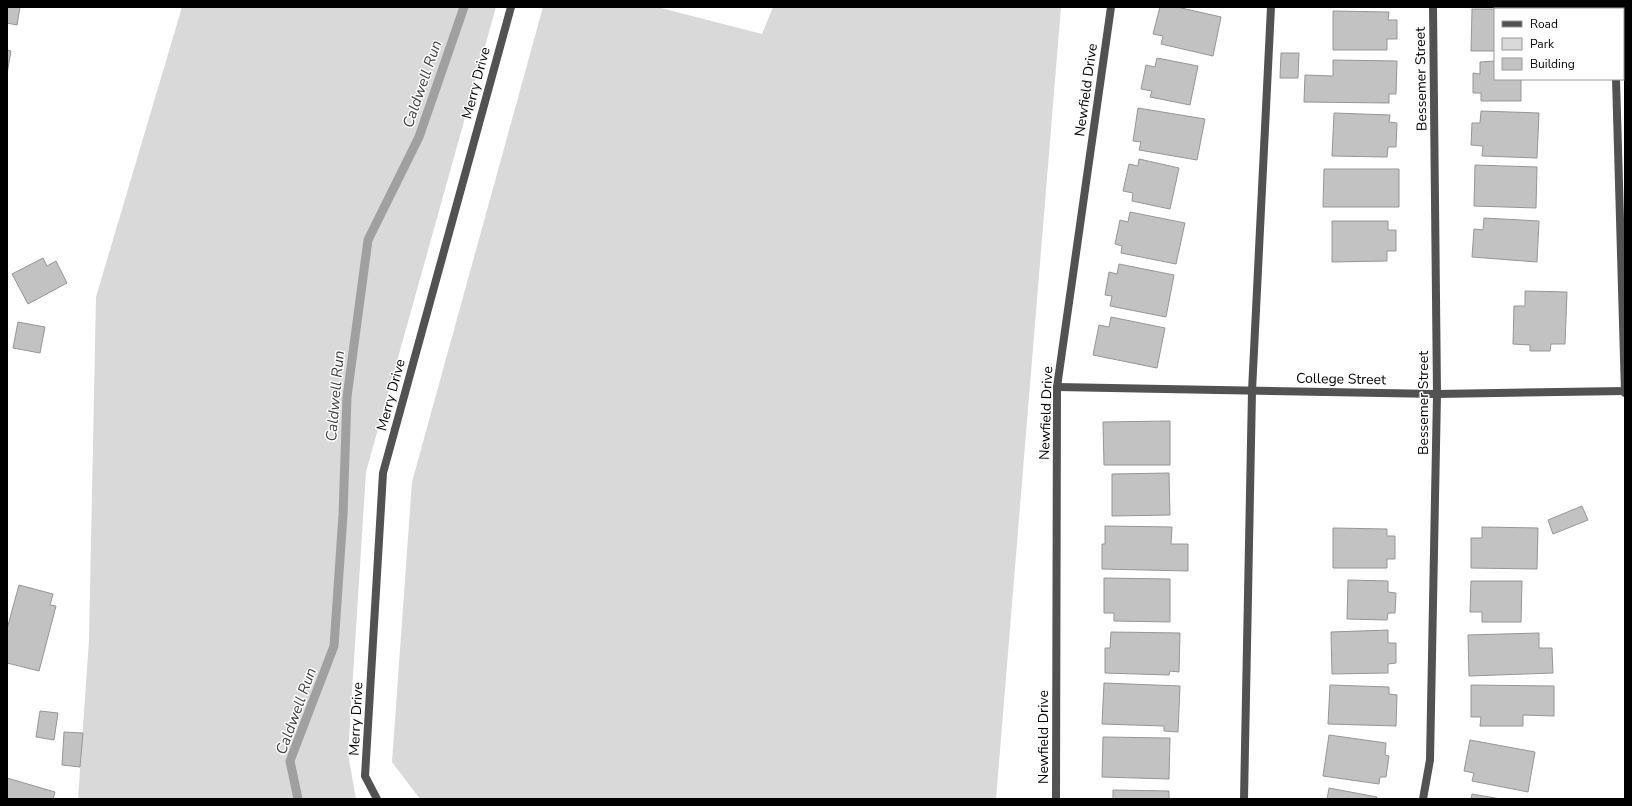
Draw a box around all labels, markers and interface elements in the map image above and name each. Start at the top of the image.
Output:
legend [1494,8,1624,80]
text: Road [1530,16,1558,32]
street label: Bessemer Street [1411,27,1431,131]
text: Park [1530,36,1555,52]
water label: Caldwell Run [398,38,446,130]
street label: Newfield Drive [1070,42,1102,138]
street label: Merry Drive [457,45,495,121]
text: Building [1530,56,1575,72]
water label: Caldwell Run [321,350,349,442]
street label: Bessemer Street [1414,351,1433,455]
street label: Merry Drive [372,357,410,433]
street label: Newfield Drive [1035,366,1057,460]
street label: College Street [1296,369,1386,389]
water label: Caldwell Run [271,665,321,757]
street label: Merry Drive [345,682,367,756]
street label: Newfield Drive [1034,690,1053,784]

